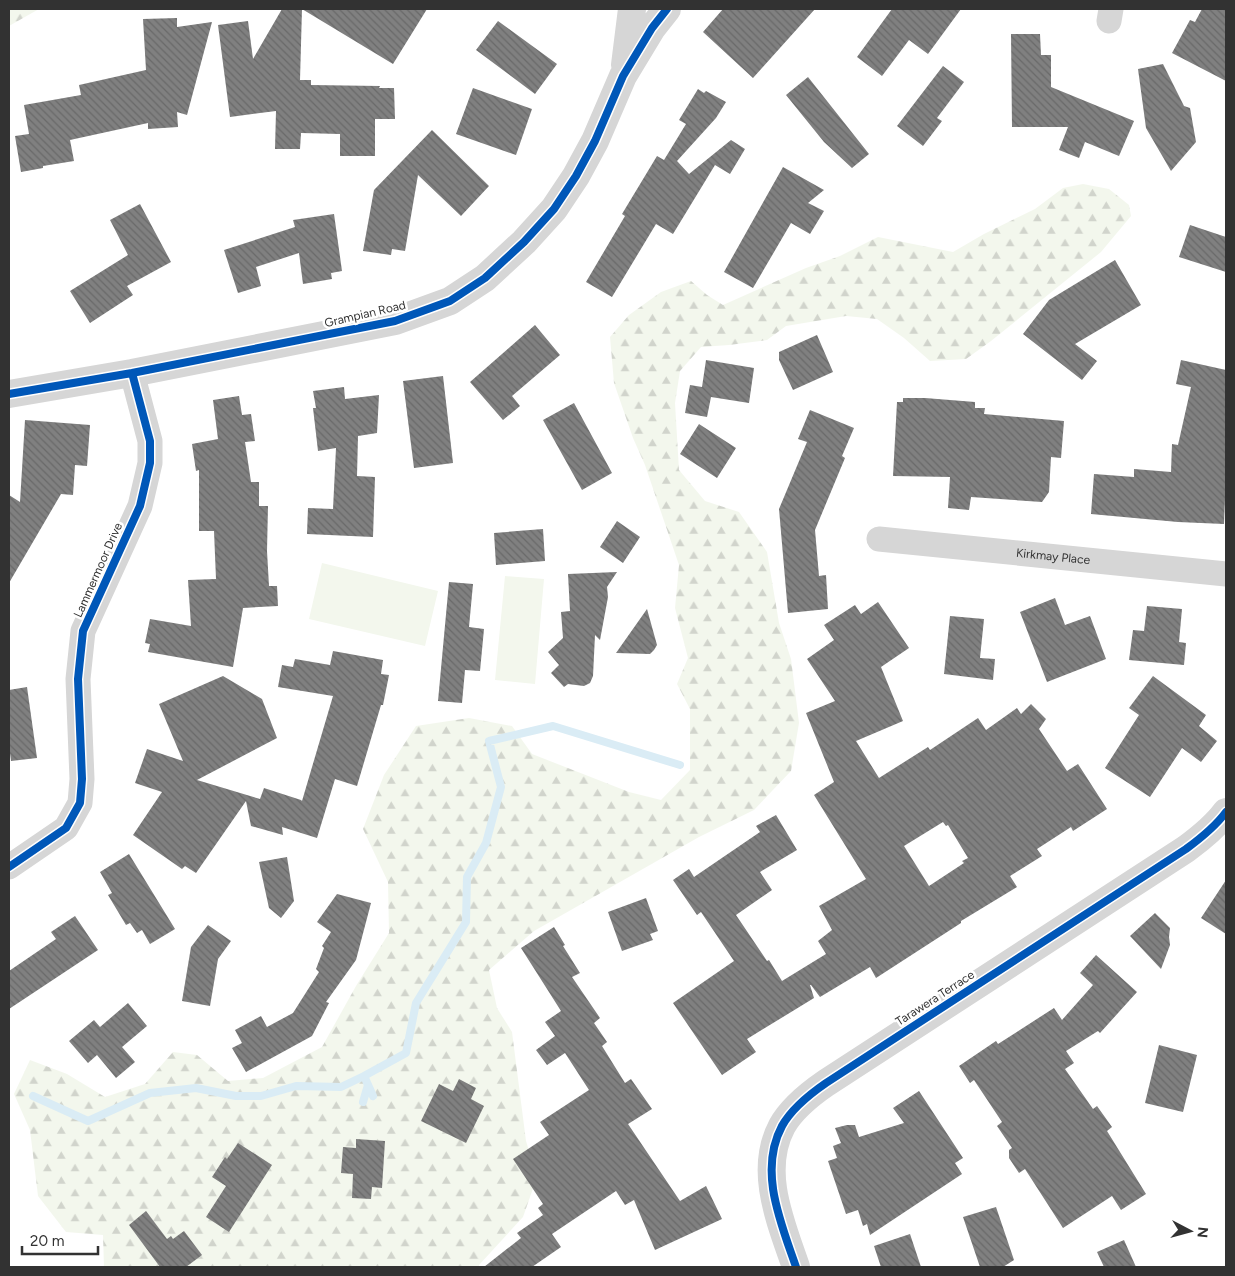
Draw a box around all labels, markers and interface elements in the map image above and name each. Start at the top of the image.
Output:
street label: Grampian Road [323,298,407,330]
street label: Lammermoor Drive [71,520,125,620]
street label: Kirkmay Place [1015,546,1091,567]
street label: Tarawera Terrace [893,967,977,1029]
north arrow [1165,1206,1215,1256]
scale bar [22,1224,99,1256]
text: N [1193,1226,1211,1239]
text: 20 m [30,1232,64,1250]

